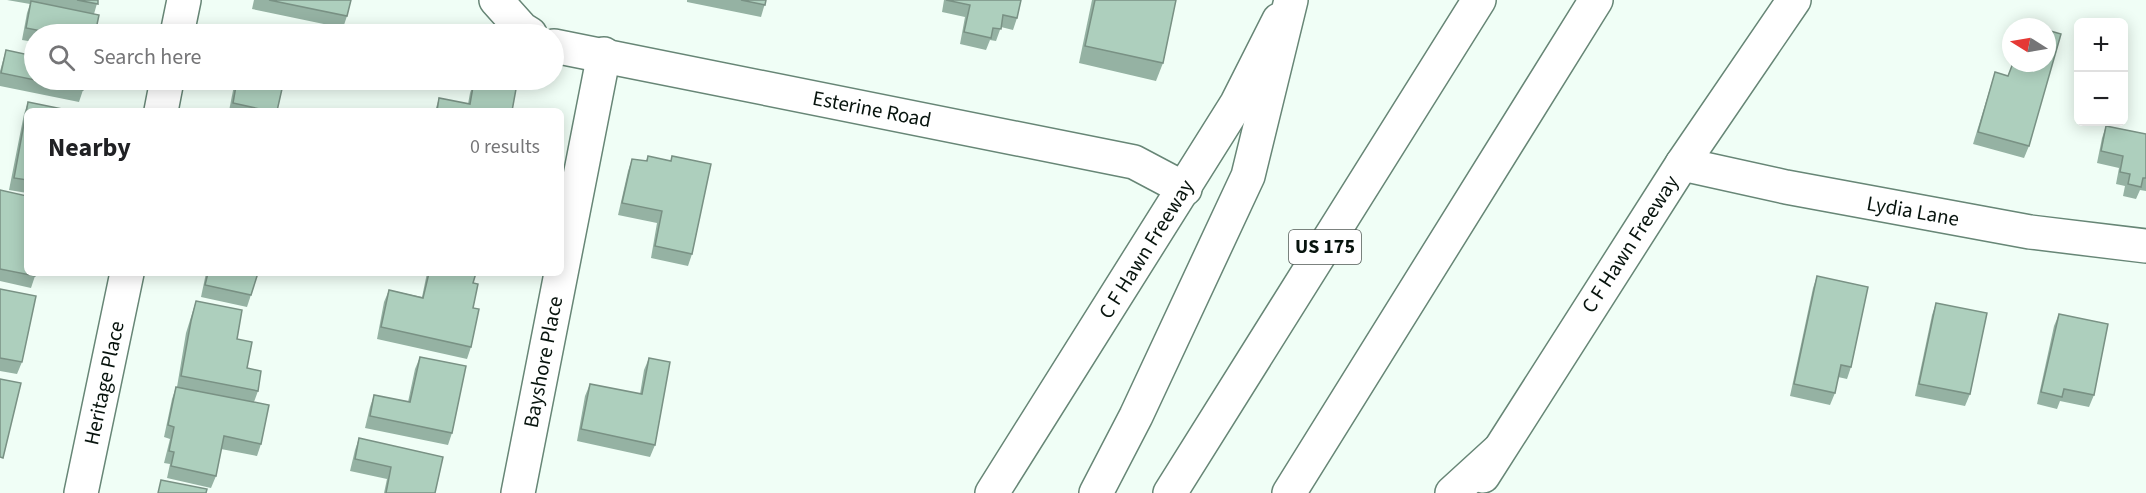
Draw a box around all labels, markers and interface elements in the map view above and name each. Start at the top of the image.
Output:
north arrow [2002,18,2056,72]
map controls [2074,18,2128,126]
button: + [2074,18,2128,72]
search box [24,24,564,90]
icon: search [45,41,78,74]
text: Search here [93,41,201,73]
button: − [2074,72,2128,126]
street label: Esterine Road [810,83,934,135]
text: Nearby [48,129,131,166]
text: 0 results [470,133,540,161]
street label: C F Hawn Freeway [1574,169,1686,319]
street label: C F Hawn Freeway [1091,173,1201,324]
street label: Lydia Lane [1864,188,1962,234]
road number: US 175 [1289,230,1361,264]
street label: Bayshore Place [516,294,570,430]
street label: Heritage Place [76,318,132,448]

